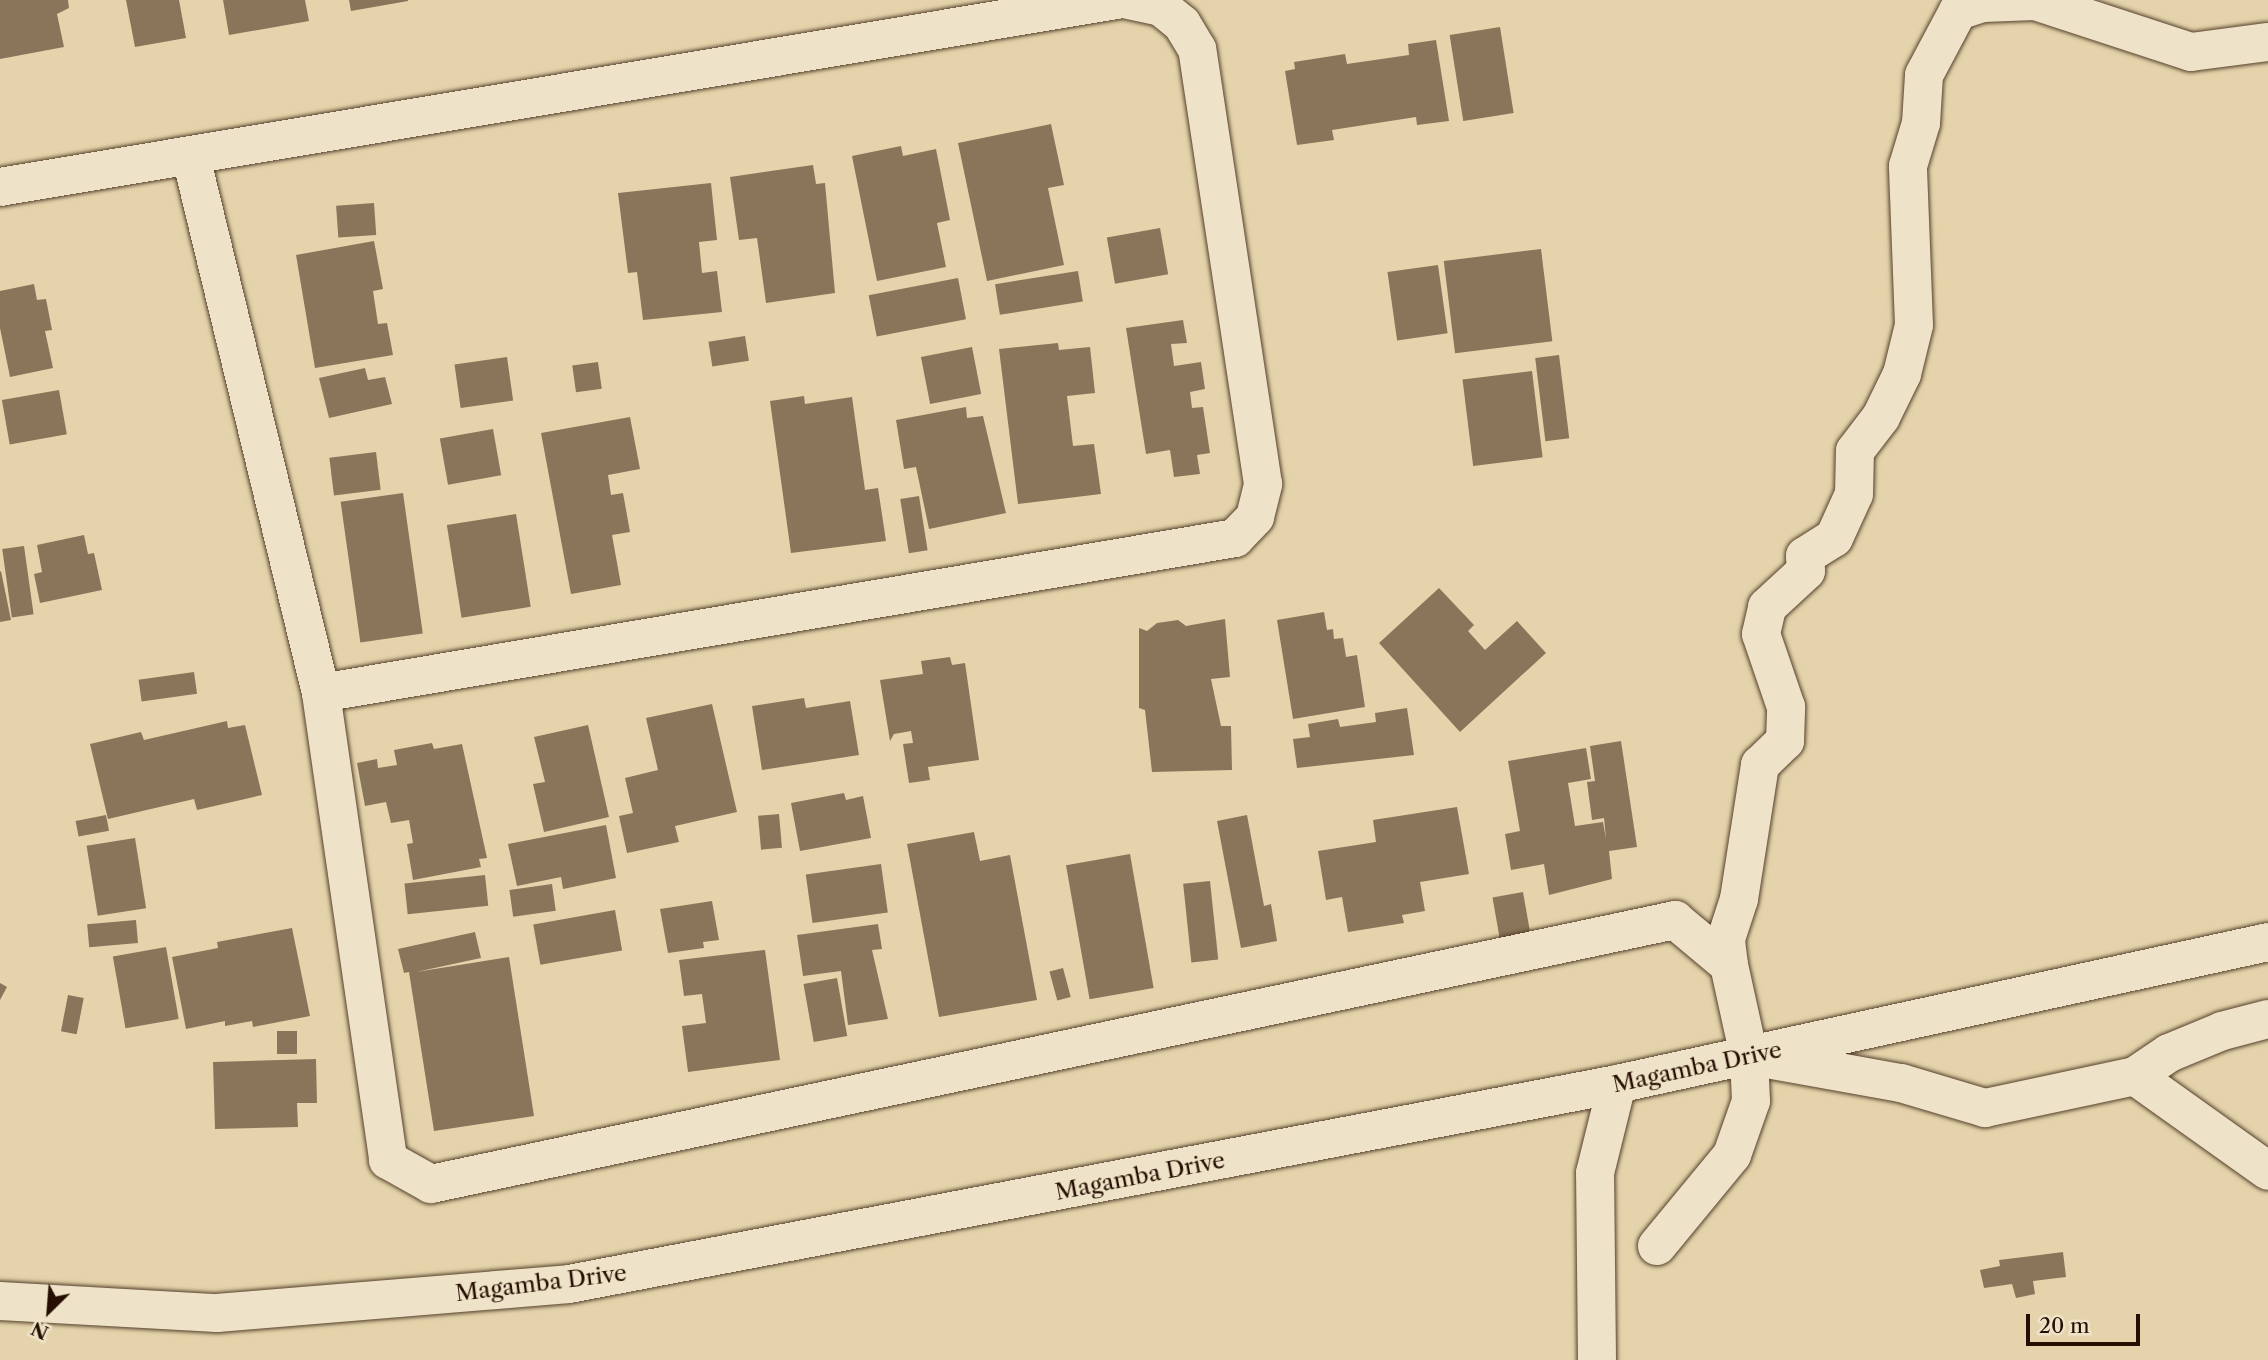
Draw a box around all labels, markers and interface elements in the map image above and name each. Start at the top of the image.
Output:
street label: Magamba Drive [1610,1036,1784,1098]
street label: Magamba Drive [1053,1146,1227,1206]
street label: Magamba Drive [454,1259,628,1307]
north arrow [14,1276,84,1346]
scale bar [2030,1300,2144,1344]
text: 20 m [2039,1313,2090,1338]
text: N [28,1317,52,1344]

